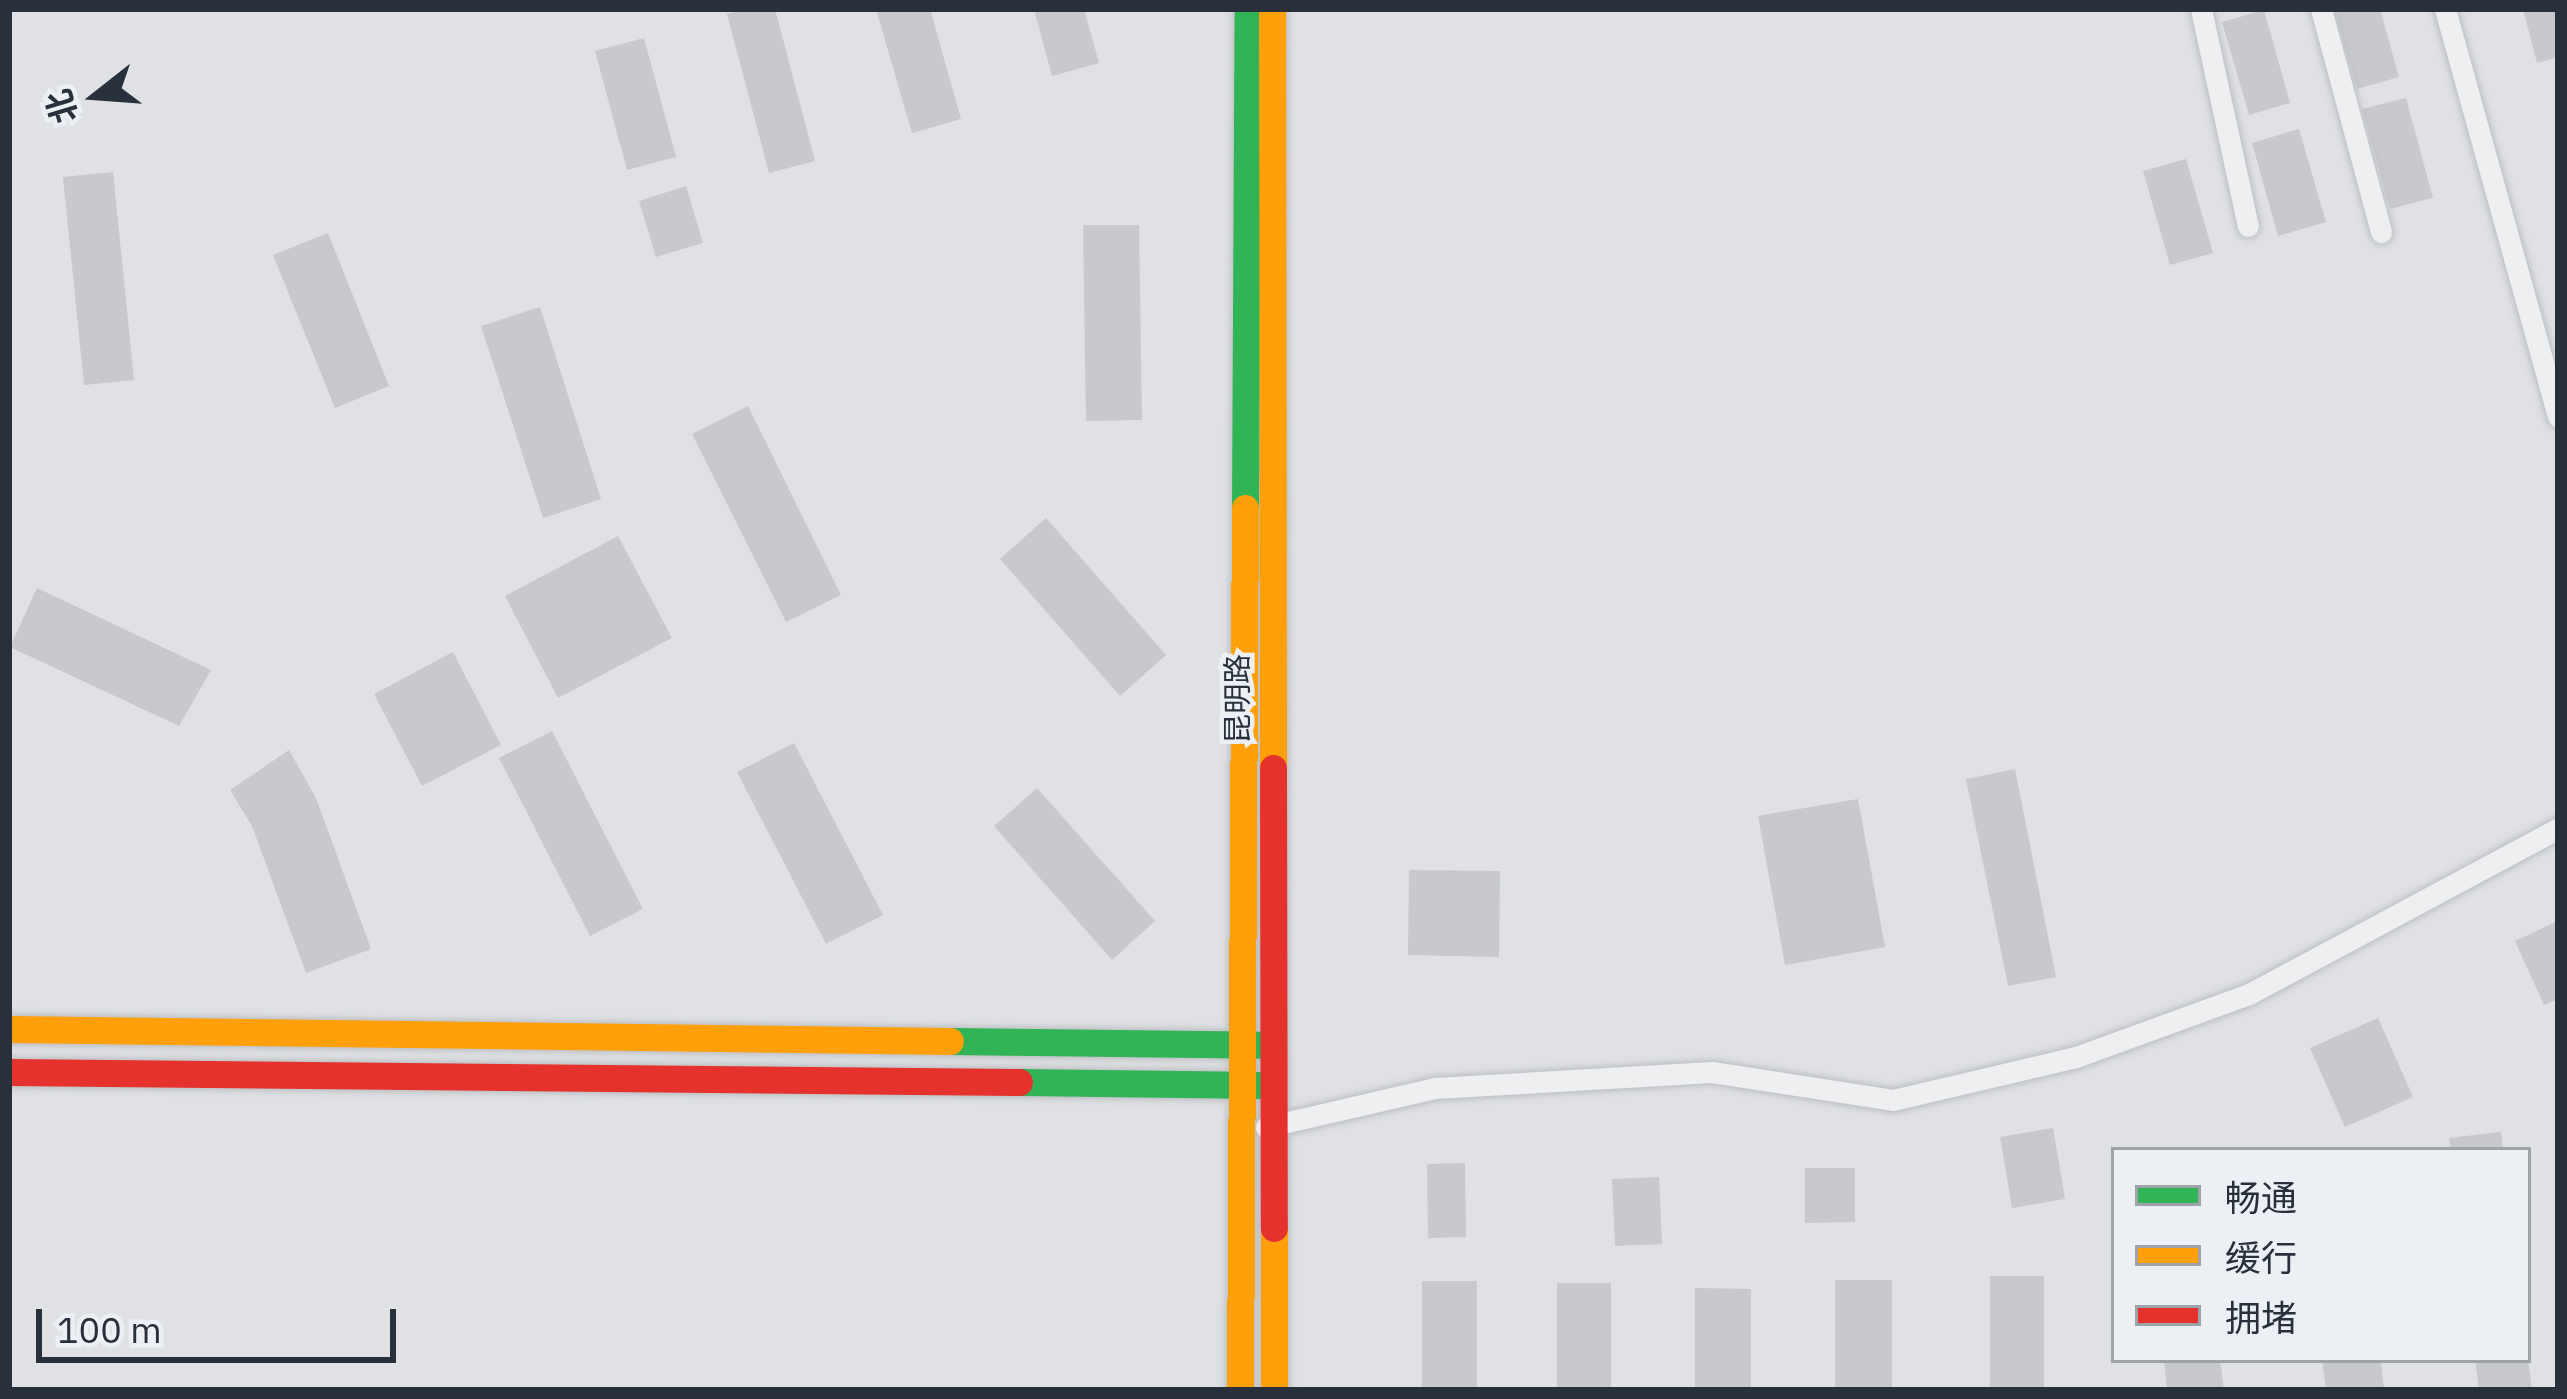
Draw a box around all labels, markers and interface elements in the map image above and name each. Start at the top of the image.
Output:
north arrow [36,36,156,156]
text: 北 [36,85,86,129]
street label: 昆明路 [1219,654,1255,744]
legend [2111,1147,2531,1363]
text: 畅通 [2225,1174,2297,1221]
text: 缓行 [2225,1234,2297,1281]
scale bar [42,1285,402,1359]
text: 拥堵 [2225,1294,2297,1341]
text: 100 m [57,1306,162,1353]

